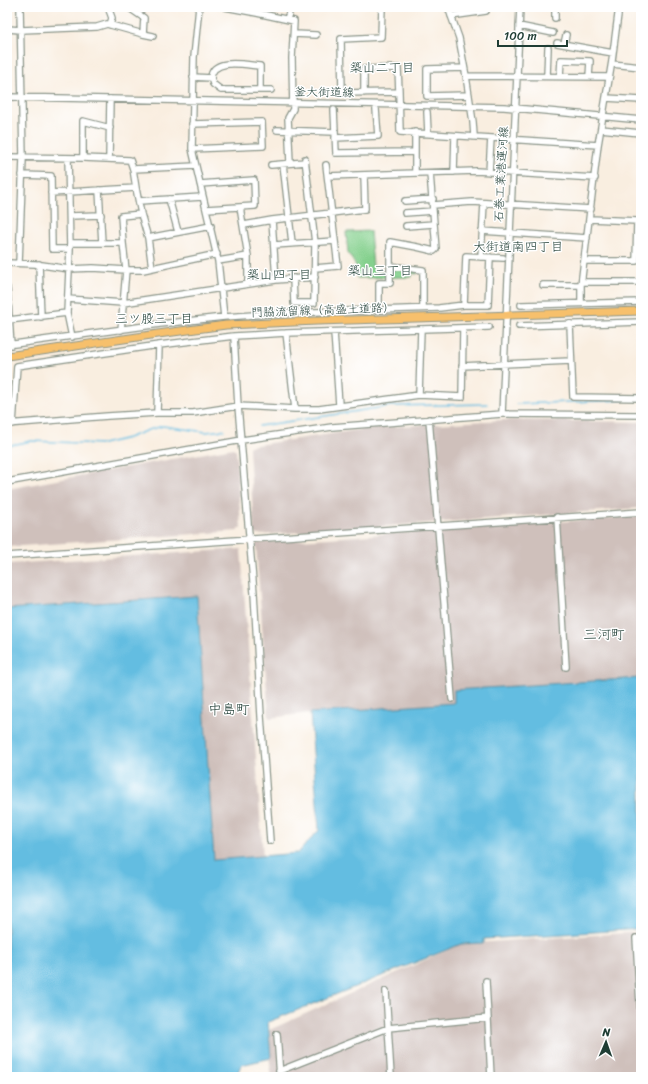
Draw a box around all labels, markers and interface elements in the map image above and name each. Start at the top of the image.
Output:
scale bar [498,22,567,48]
text: 100 m [504,25,537,47]
district label: 築山二丁目 [349,56,415,79]
street label: 釜大街道線 [294,80,354,104]
street label: 石巻工業港運河線 [488,125,514,223]
district label: 大街道南四丁目 [472,235,564,258]
district label: 築山三丁目 [347,259,413,282]
district label: 築山四丁目 [246,263,312,286]
street label: 門脇流留線（高盛土道路） [251,296,395,324]
district label: 三ツ股三丁目 [115,307,193,330]
district label: 三河町 [583,622,625,647]
district label: 中島町 [208,697,250,722]
north arrow [586,1022,626,1062]
text: N [601,1023,611,1042]

